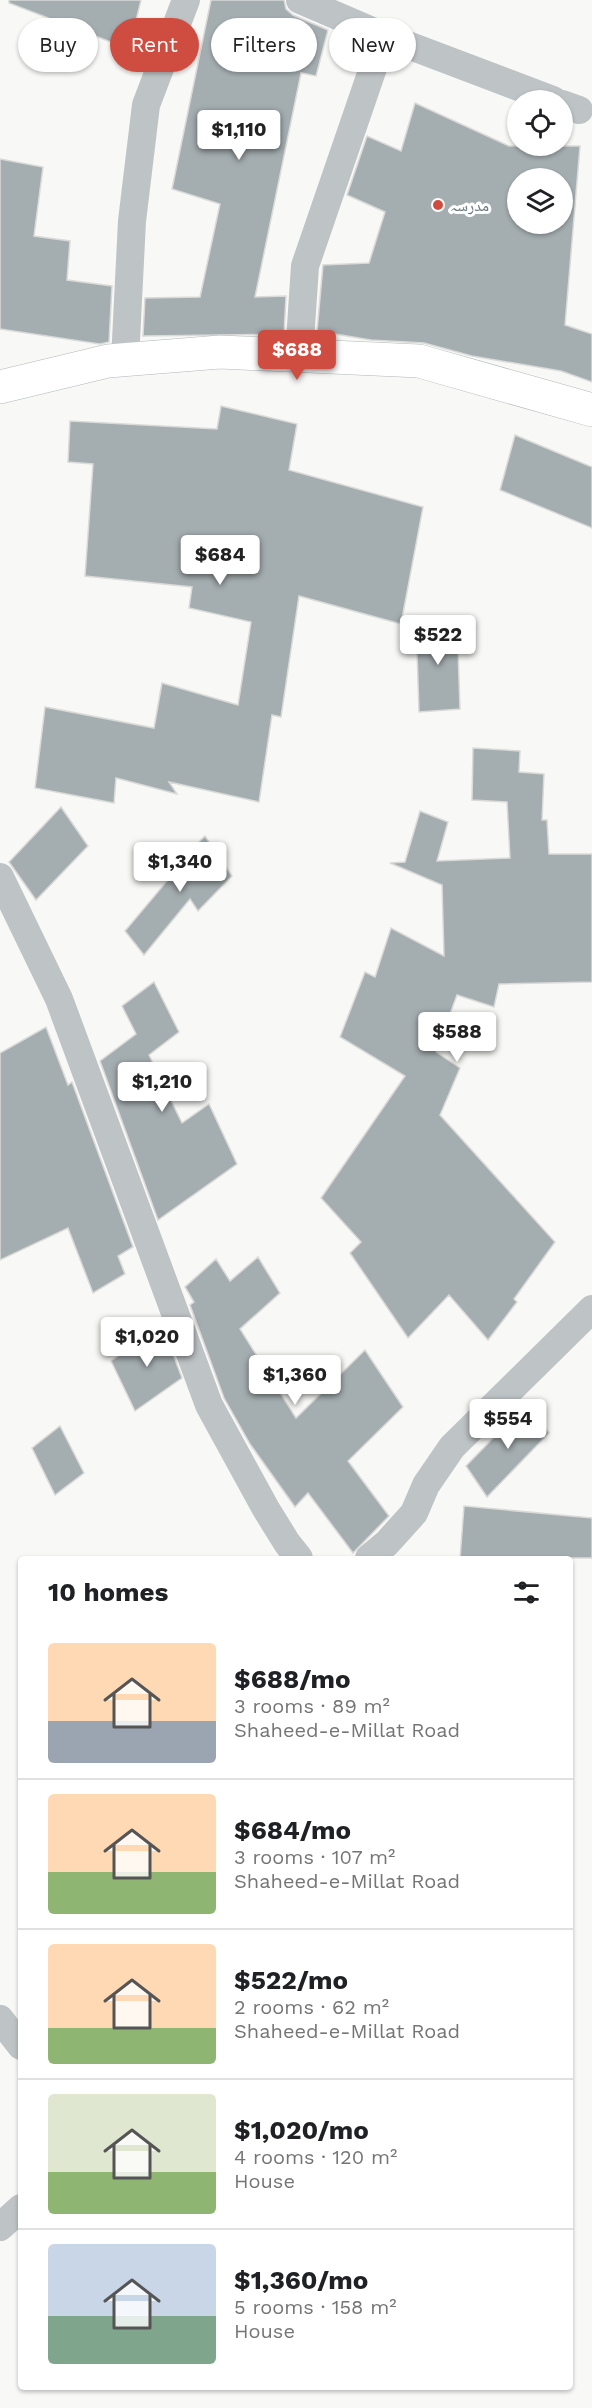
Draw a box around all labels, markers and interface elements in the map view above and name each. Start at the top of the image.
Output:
chip: Buy [18,18,98,72]
chip: Rent [110,18,199,72]
chip: Filters [211,18,317,72]
chip: New [329,18,416,72]
map controls [507,90,573,234]
button: locate [507,90,573,156]
pin: $1,110 [190,110,288,161]
text: $1,110 [211,117,267,141]
button: layers [507,168,573,234]
place label: مدرسہ [450,196,489,215]
marker: مدرسہ [431,198,445,212]
pin: $688 [261,330,333,381]
text: $688 [272,337,322,361]
pin: $684 [184,535,256,586]
text: $684 [195,542,245,566]
pin: $522 [402,615,474,666]
text: $522 [414,622,462,646]
pin: $1,340 [131,842,229,893]
text: $1,340 [148,849,212,873]
pin: $588 [421,1012,493,1063]
text: $588 [432,1019,482,1043]
pin: $1,210 [113,1062,211,1113]
text: $1,210 [132,1069,192,1093]
pin: $1,020 [98,1317,196,1368]
text: $1,020 [115,1324,179,1348]
pin: $1,360 [246,1355,344,1406]
text: $1,360 [263,1362,327,1386]
pin: $554 [472,1399,544,1450]
text: $554 [483,1406,533,1430]
icon: filters [510,1576,543,1609]
text: 10 homes [48,1577,168,1607]
text: $688/mo [234,1664,351,1694]
icon: home [96,1667,168,1739]
text: 3 rooms · 89 m² [234,1694,390,1718]
text: Shaheed-e-Millat Road [234,1718,460,1742]
text: $684/mo [234,1815,351,1845]
icon: home [96,1818,168,1890]
text: 3 rooms · 107 m² [234,1845,395,1869]
text: Shaheed-e-Millat Road [234,1869,460,1893]
text: $522/mo [234,1965,348,1995]
icon: home [96,1968,168,2040]
text: 2 rooms · 62 m² [234,1995,389,2019]
text: Shaheed-e-Millat Road [234,2019,460,2043]
text: $1,020/mo [234,2115,369,2145]
icon: home [96,2118,168,2190]
text: 4 rooms · 120 m² [234,2145,397,2169]
text: House [234,2169,295,2193]
text: $1,360/mo [234,2265,368,2295]
icon: home [96,2268,168,2340]
text: 5 rooms · 158 m² [234,2295,397,2319]
text: House [234,2319,295,2343]

